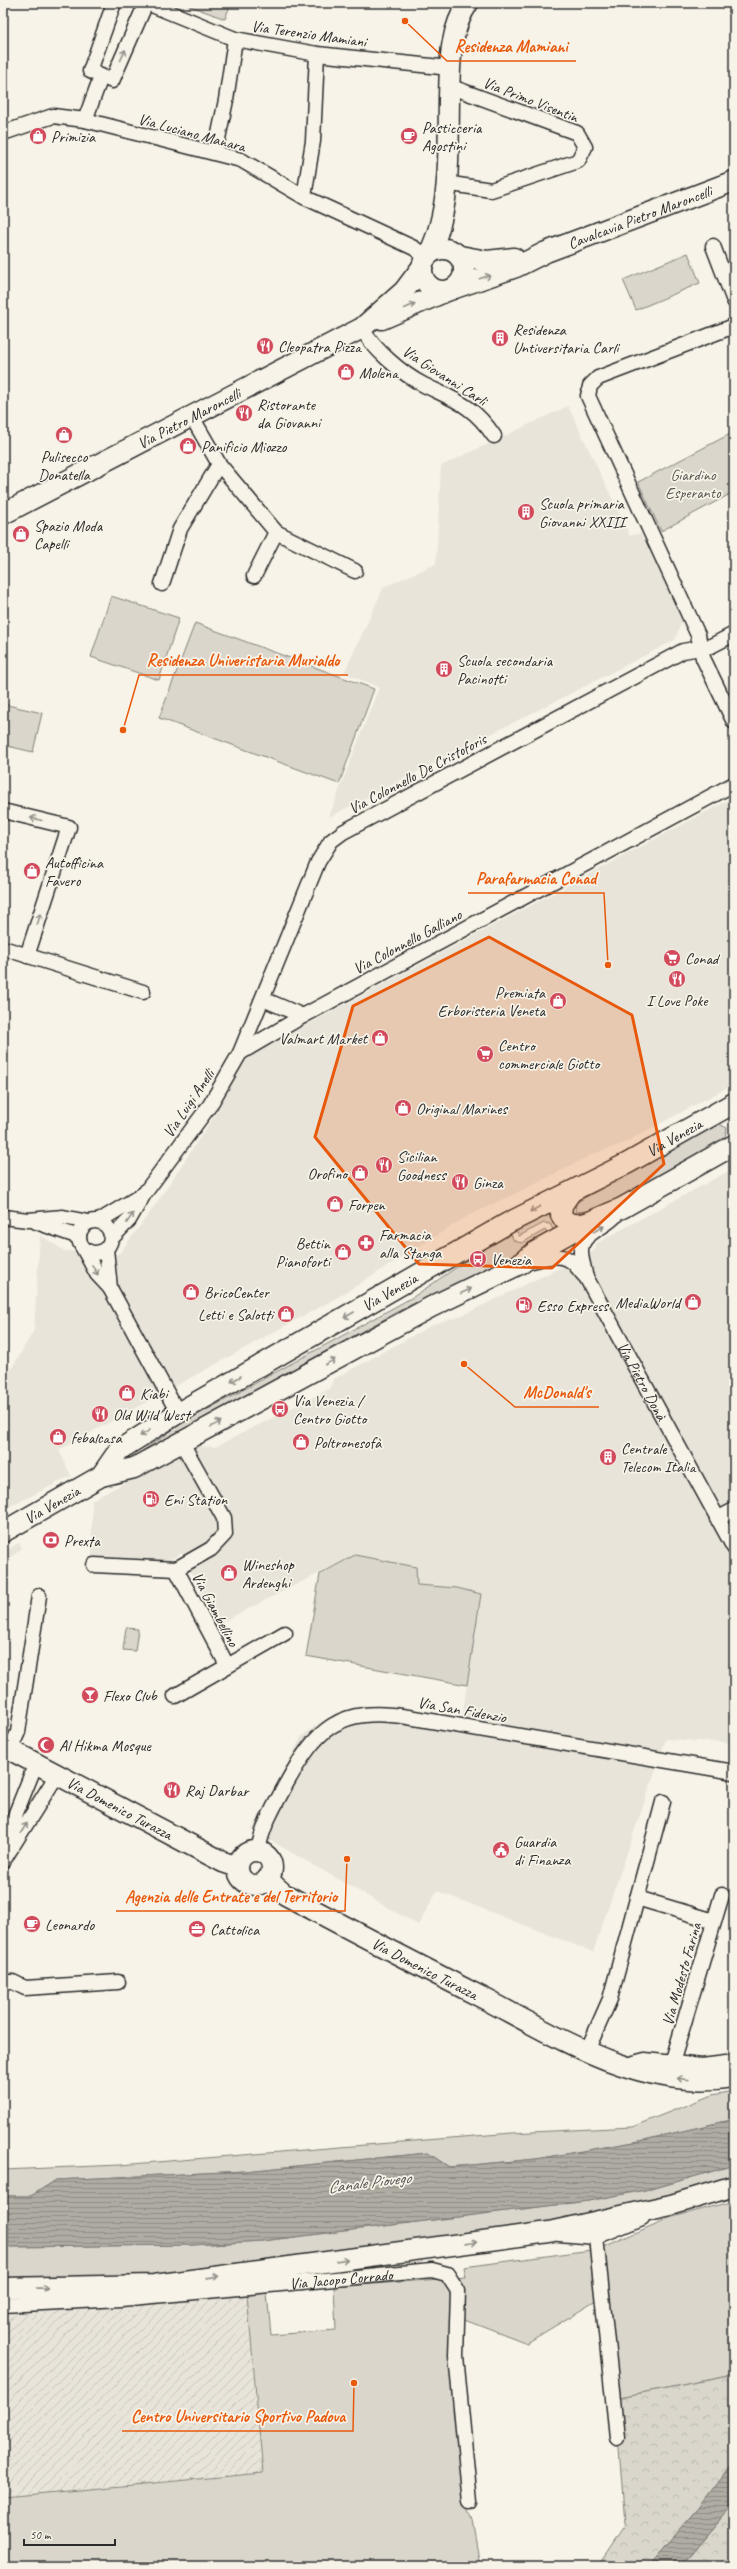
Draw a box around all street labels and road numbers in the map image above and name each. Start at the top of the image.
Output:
street label: Via Terenzio Mamiani [250,16,370,52]
street label: Via Primo Visentin [480,73,582,128]
street label: Via Luciano Manara [136,109,249,157]
street label: Cavalcavia Pietro Maroncelli [565,181,716,254]
street label: Via Giovanni Carli [398,341,492,412]
street label: Via Pietro Maroncelli [134,383,246,454]
street label: Via Colonnello De Cristoforis [345,728,491,819]
street label: Via Colonnello Galliano [350,904,466,979]
street label: Via Luigi Anelli [159,1064,220,1142]
street label: Via Venezia [643,1114,707,1162]
street label: Via Venezia [358,1268,422,1316]
street label: Via Pietro Donà [612,1338,672,1425]
street label: Via Venezia [21,1481,85,1529]
street label: Via Giambellino [187,1569,244,1651]
street label: Via San Fidenzio [416,1692,509,1728]
street label: Via Domenico Turazza [63,1772,177,1845]
street label: Via Modesto Farina [658,1919,707,2028]
street label: Via Domenico Turazza [368,1933,482,2005]
street label: Via Jacopo Corrado [289,2265,396,2294]

